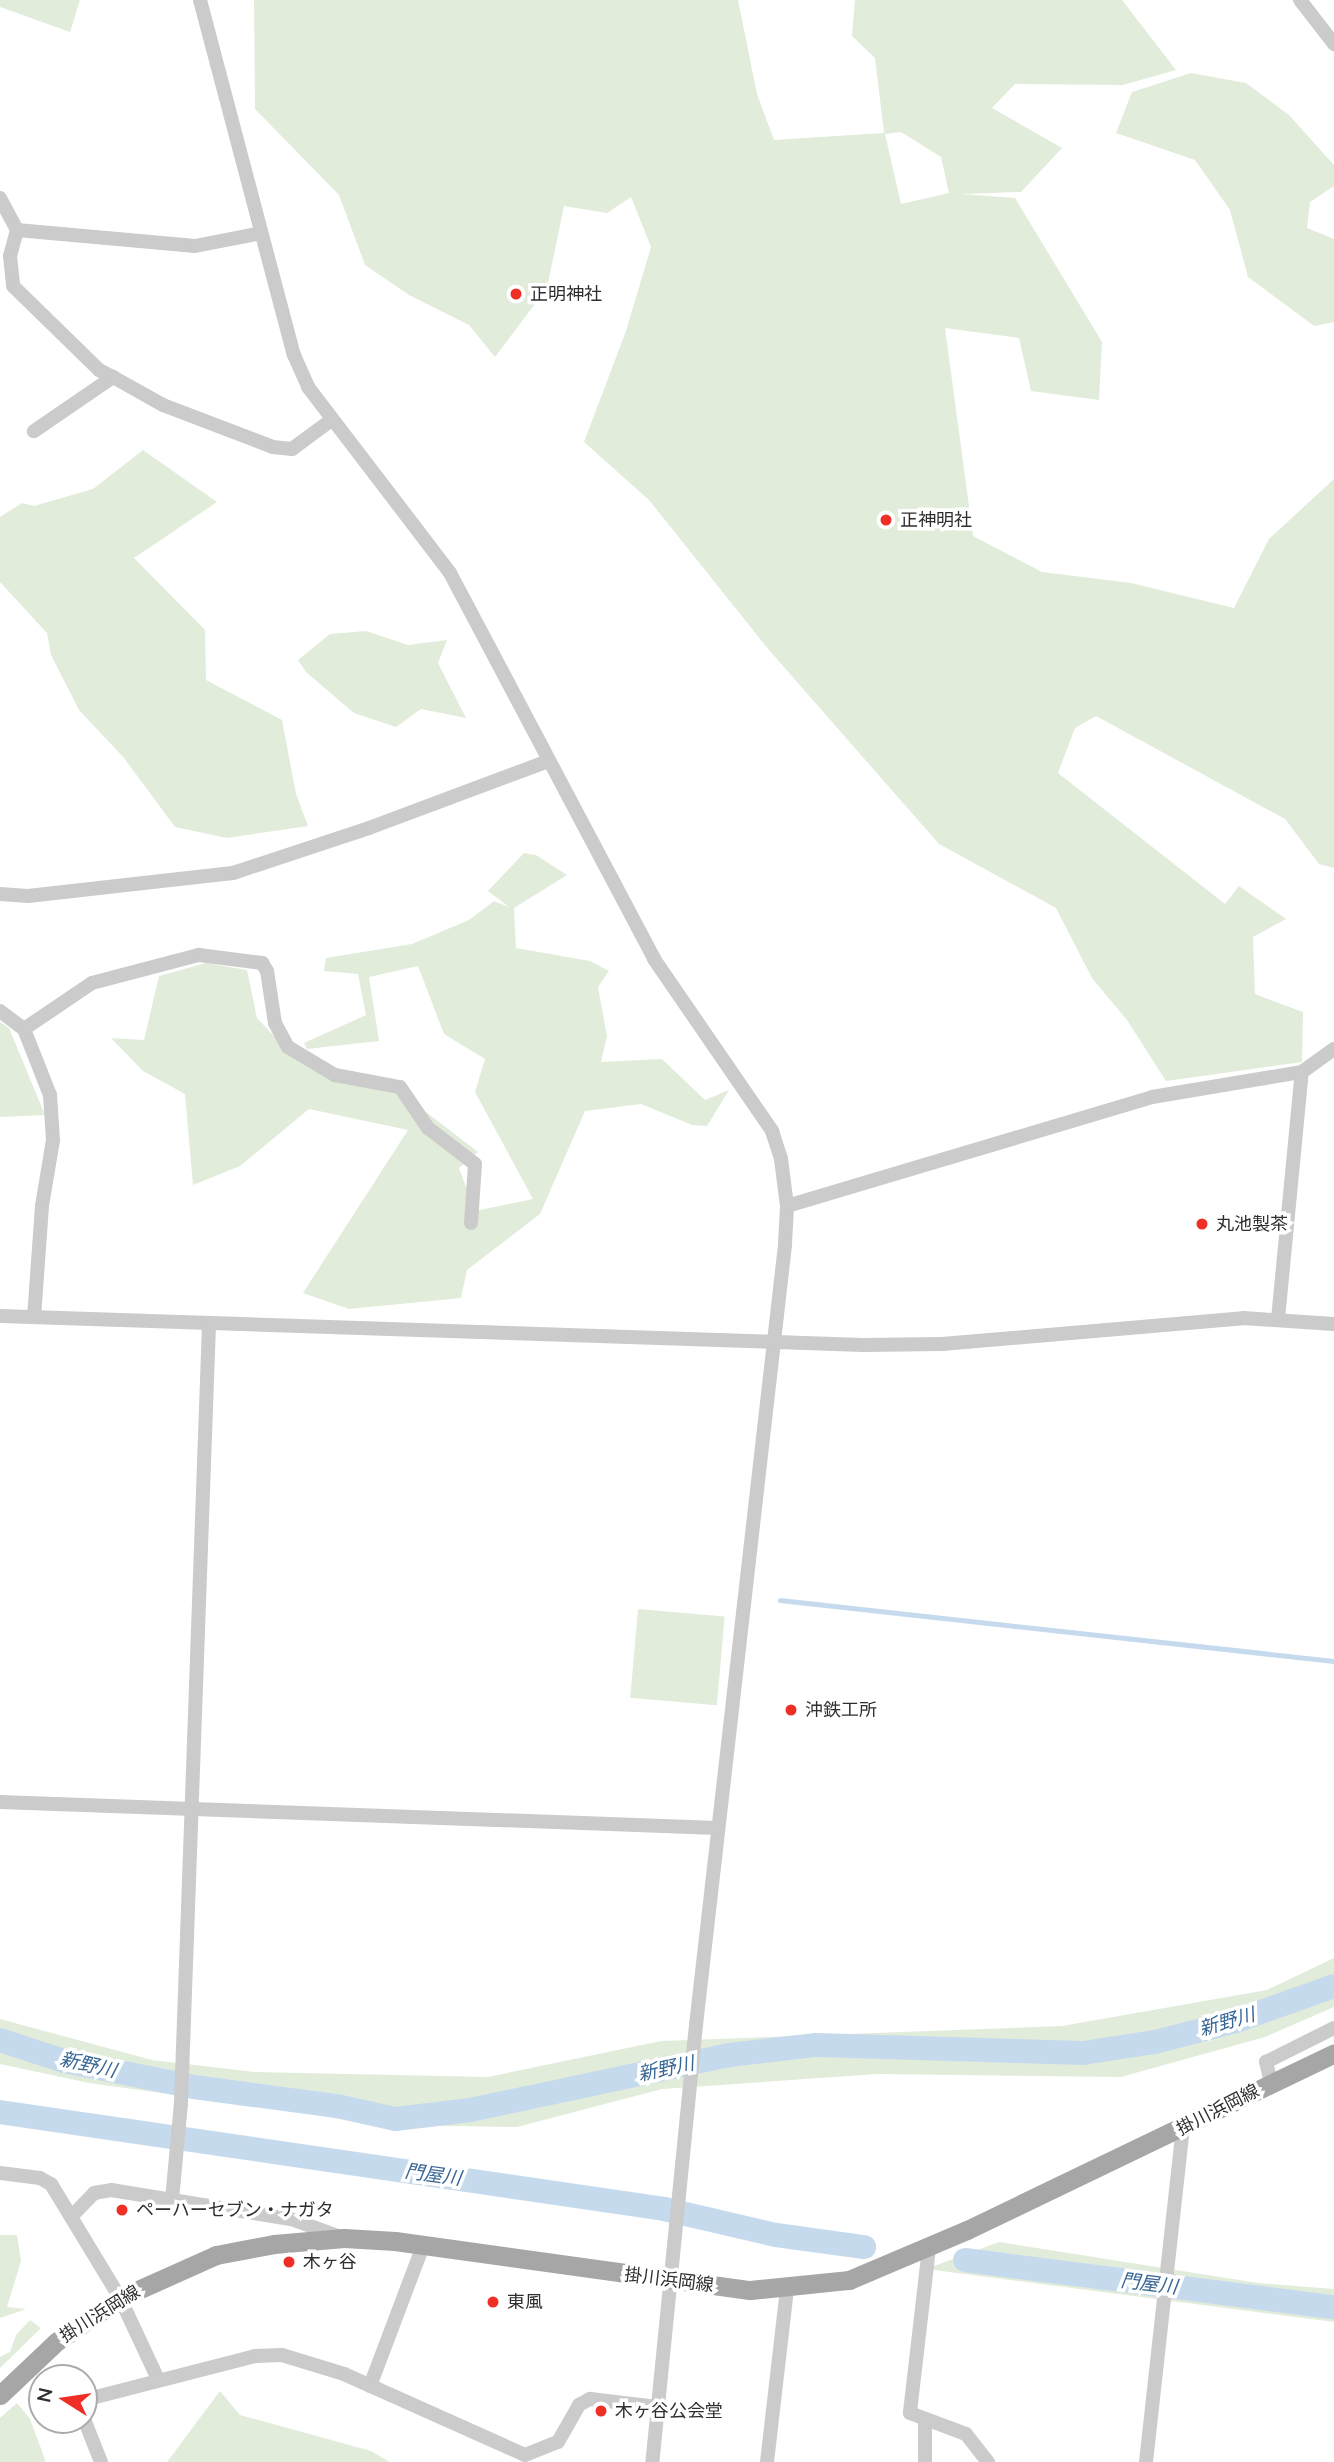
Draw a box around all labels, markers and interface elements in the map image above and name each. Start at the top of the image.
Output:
place label: 正明神社 [530,283,602,305]
marker: 正明神社 [508,286,524,302]
place label: 正神明社 [900,509,972,531]
marker: 正神明社 [878,512,894,528]
place label: 丸池製茶 [1216,1213,1288,1235]
marker: 丸池製茶 [1194,1216,1210,1232]
place label: 沖鉄工所 [805,1699,877,1721]
marker: 沖鉄工所 [783,1702,799,1718]
water label: 新野川 [1196,2003,1258,2041]
water label: 新野川 [58,2047,118,2083]
water label: 新野川 [636,2052,696,2086]
street label: 掛川浜岡線 [1173,2080,1263,2140]
water label: 門屋川 [403,2160,463,2190]
place label: ペーハーセブン・ナガタ [136,2199,334,2221]
marker: ペーハーセブン・ナガタ [114,2202,130,2218]
place label: 木ヶ谷 [303,2251,357,2273]
marker: 木ヶ谷 [281,2254,297,2270]
street label: 掛川浜岡線 [623,2264,715,2296]
water label: 門屋川 [1119,2269,1179,2299]
street label: 掛川浜岡線 [56,2281,144,2347]
place label: 東風 [507,2291,543,2313]
marker: 東風 [485,2294,501,2310]
north arrow [28,2364,98,2434]
text: N [31,2386,58,2405]
place label: 木ヶ谷公会堂 [615,2400,723,2422]
marker: 木ヶ谷公会堂 [593,2403,609,2419]

